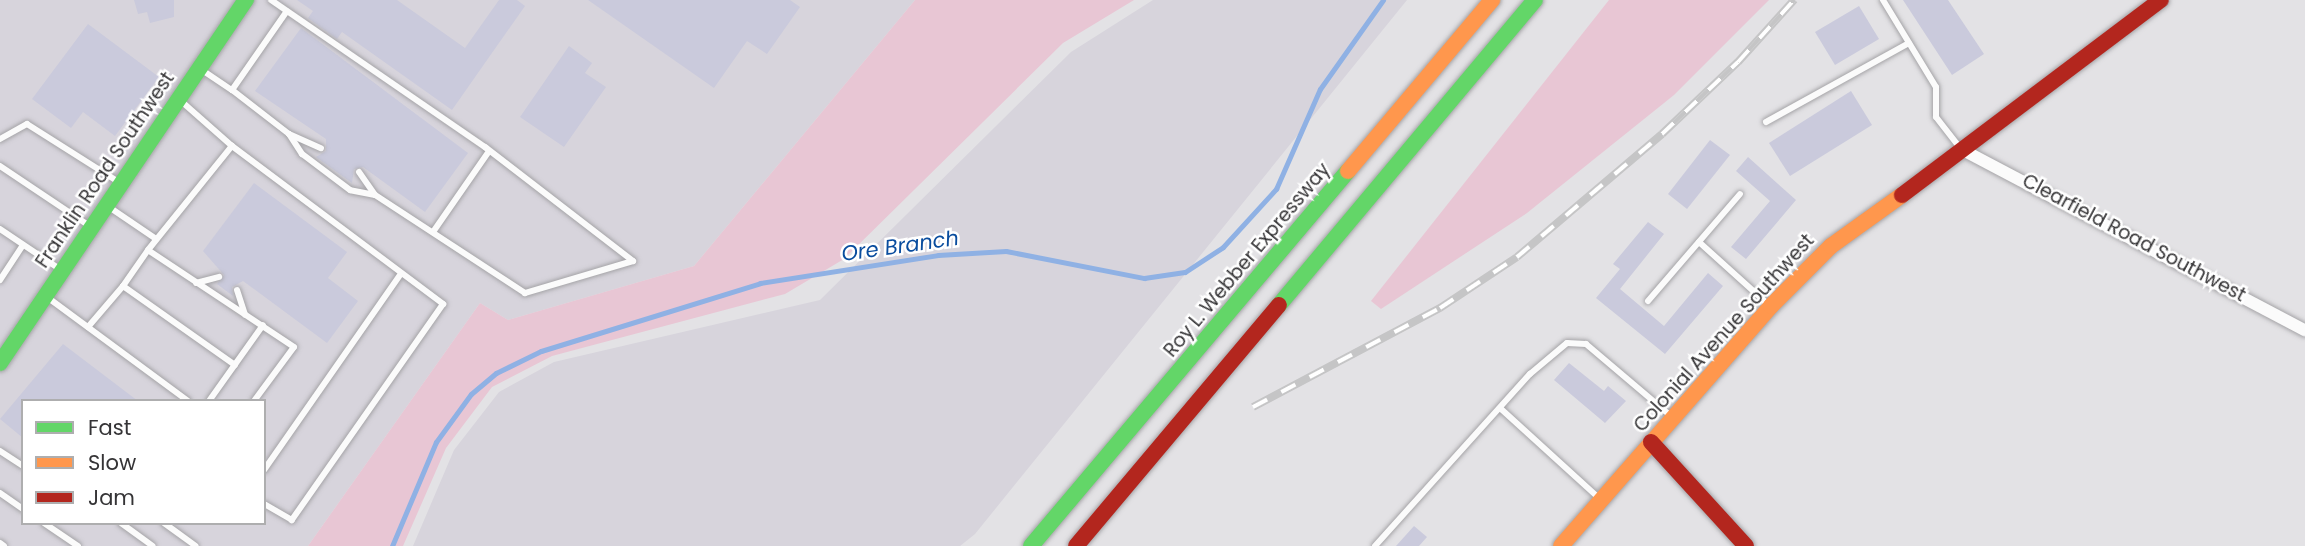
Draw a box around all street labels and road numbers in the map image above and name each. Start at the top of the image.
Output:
street label: Franklin Road Southwest [31,68,179,272]
street label: Roy L. Webber Expressway [1159,158,1335,362]
street label: Clearfield Road Southwest [2018,169,2250,307]
street label: Colonial Avenue Southwest [1629,229,1819,437]

